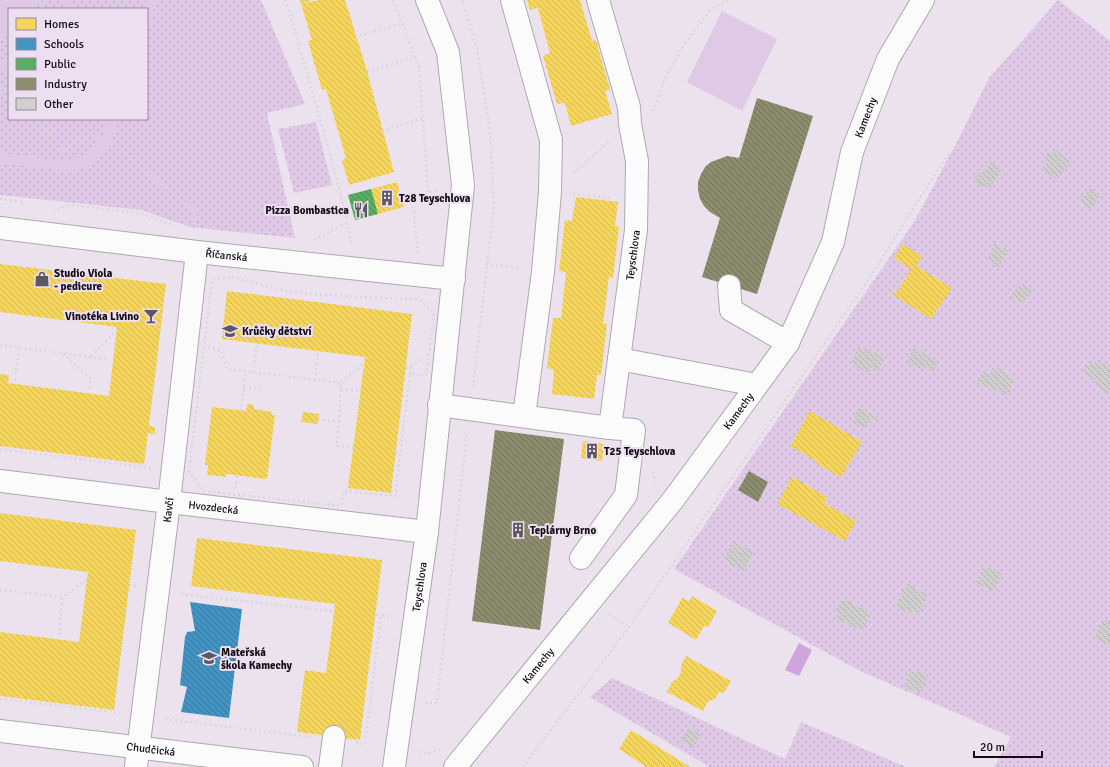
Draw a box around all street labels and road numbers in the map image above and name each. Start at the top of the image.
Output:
street label: Kamechy [852,94,879,140]
street label: Teyschlova [623,229,642,281]
street label: Říčanská [205,245,249,264]
street label: Kamechy [720,389,757,432]
street label: Kavčí [160,497,176,523]
street label: Hvozdecká [188,498,240,517]
street label: Teyschlova [409,561,429,613]
street label: Kamechy [519,644,557,686]
street label: Chudčická [126,740,176,758]

